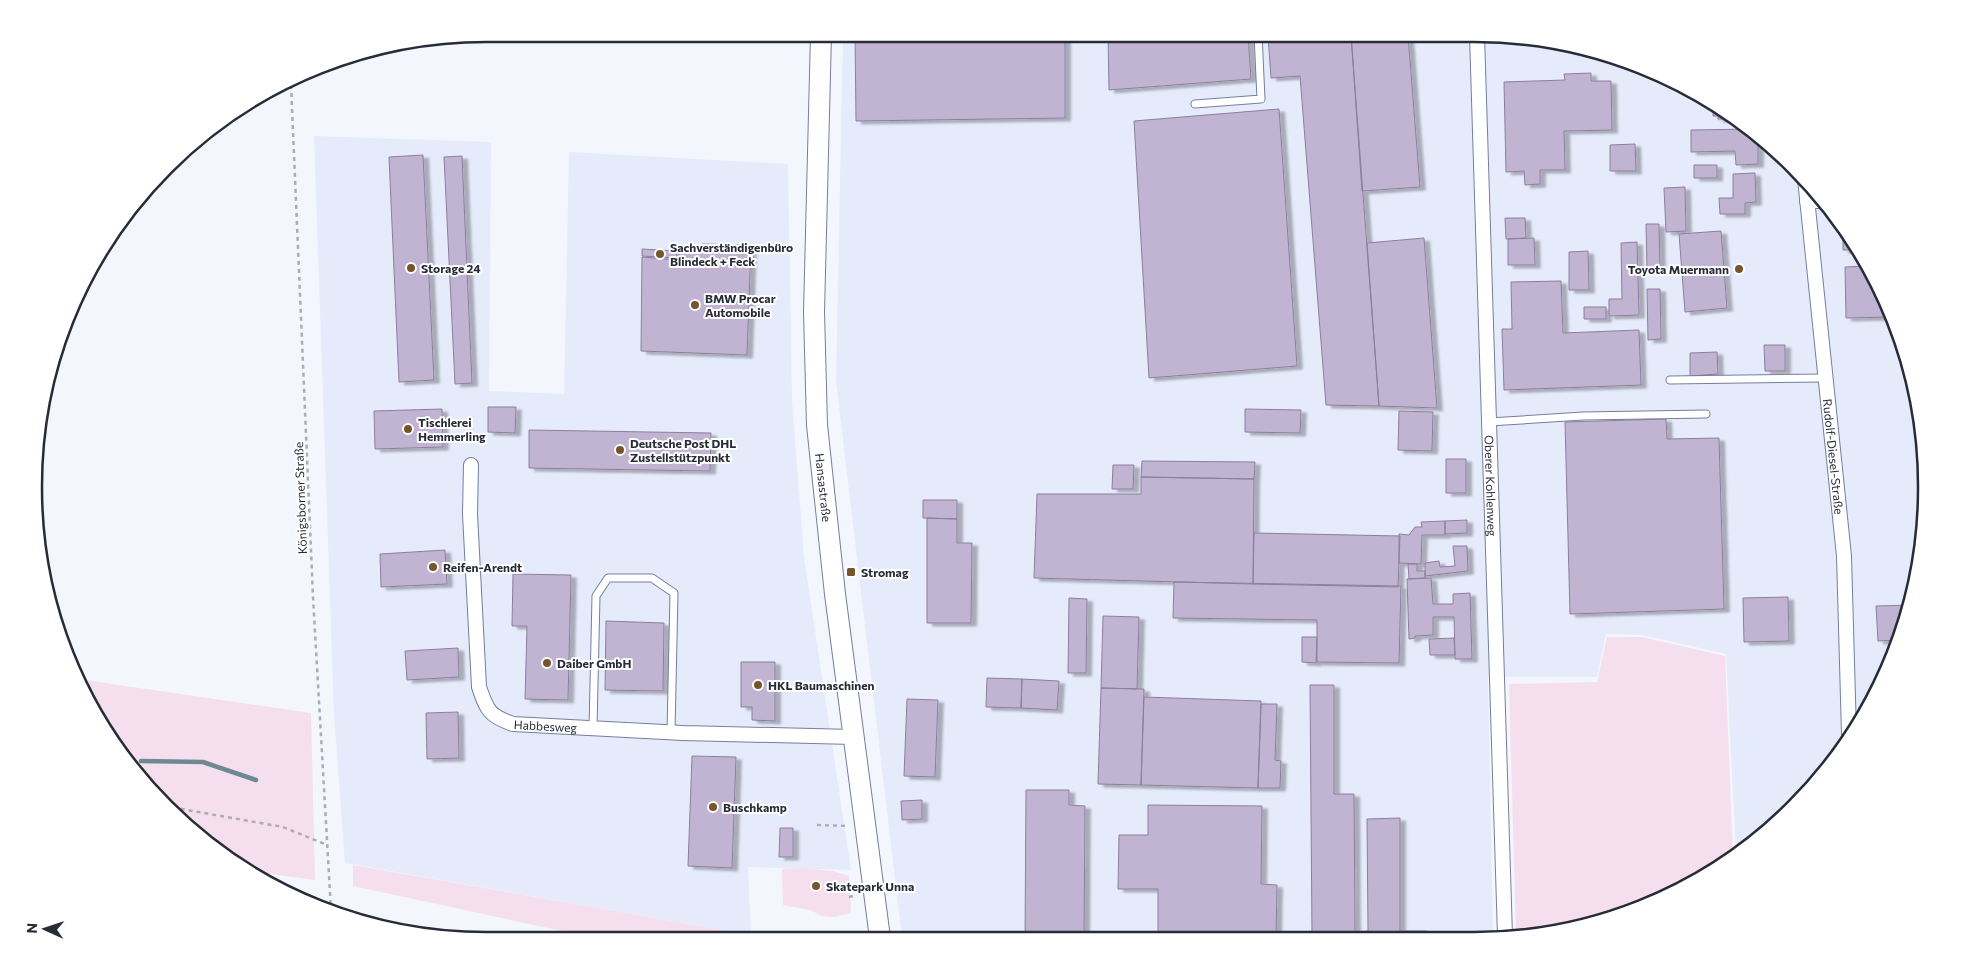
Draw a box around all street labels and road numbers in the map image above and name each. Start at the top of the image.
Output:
street label: Rudolf-Diesel-Straße [1821,398,1847,515]
street label: Oberer Kohlenweg [1482,435,1500,537]
street label: Königsborner Straße [291,442,309,554]
street label: Hansastraße [813,453,834,523]
street label: Habbesweg [513,717,578,734]

